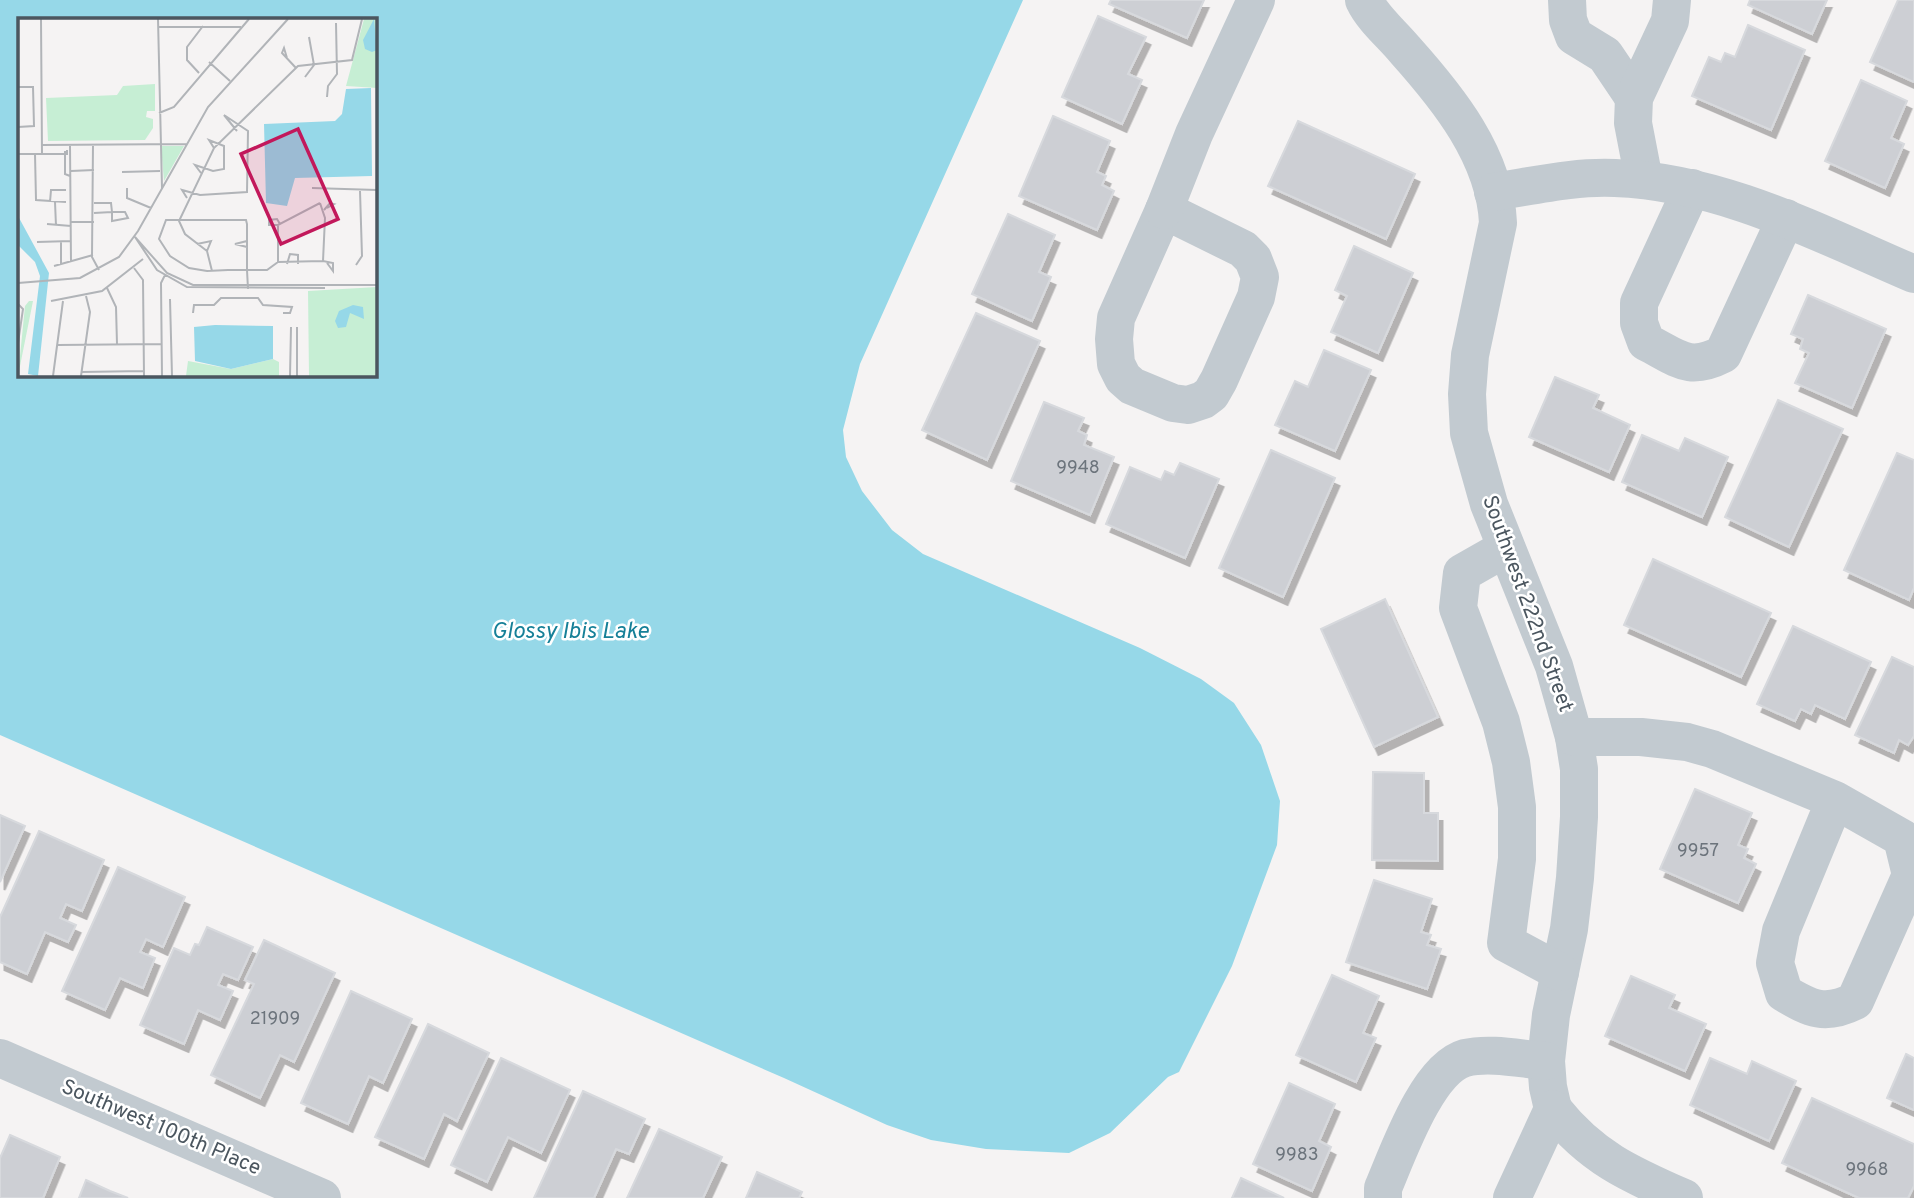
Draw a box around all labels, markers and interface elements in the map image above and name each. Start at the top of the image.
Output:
inset map [18,18,376,376]
house number: 9948 [1056,457,1100,480]
street label: Southwest 222nd Street [1475,492,1579,716]
water label: Glossy Ibis Lake [491,618,650,647]
house number: 9957 [1677,840,1719,863]
house number: 21909 [250,1008,300,1031]
street label: Southwest 100th Place [57,1074,265,1182]
house number: 9983 [1275,1144,1319,1167]
house number: 9968 [1845,1159,1889,1182]

